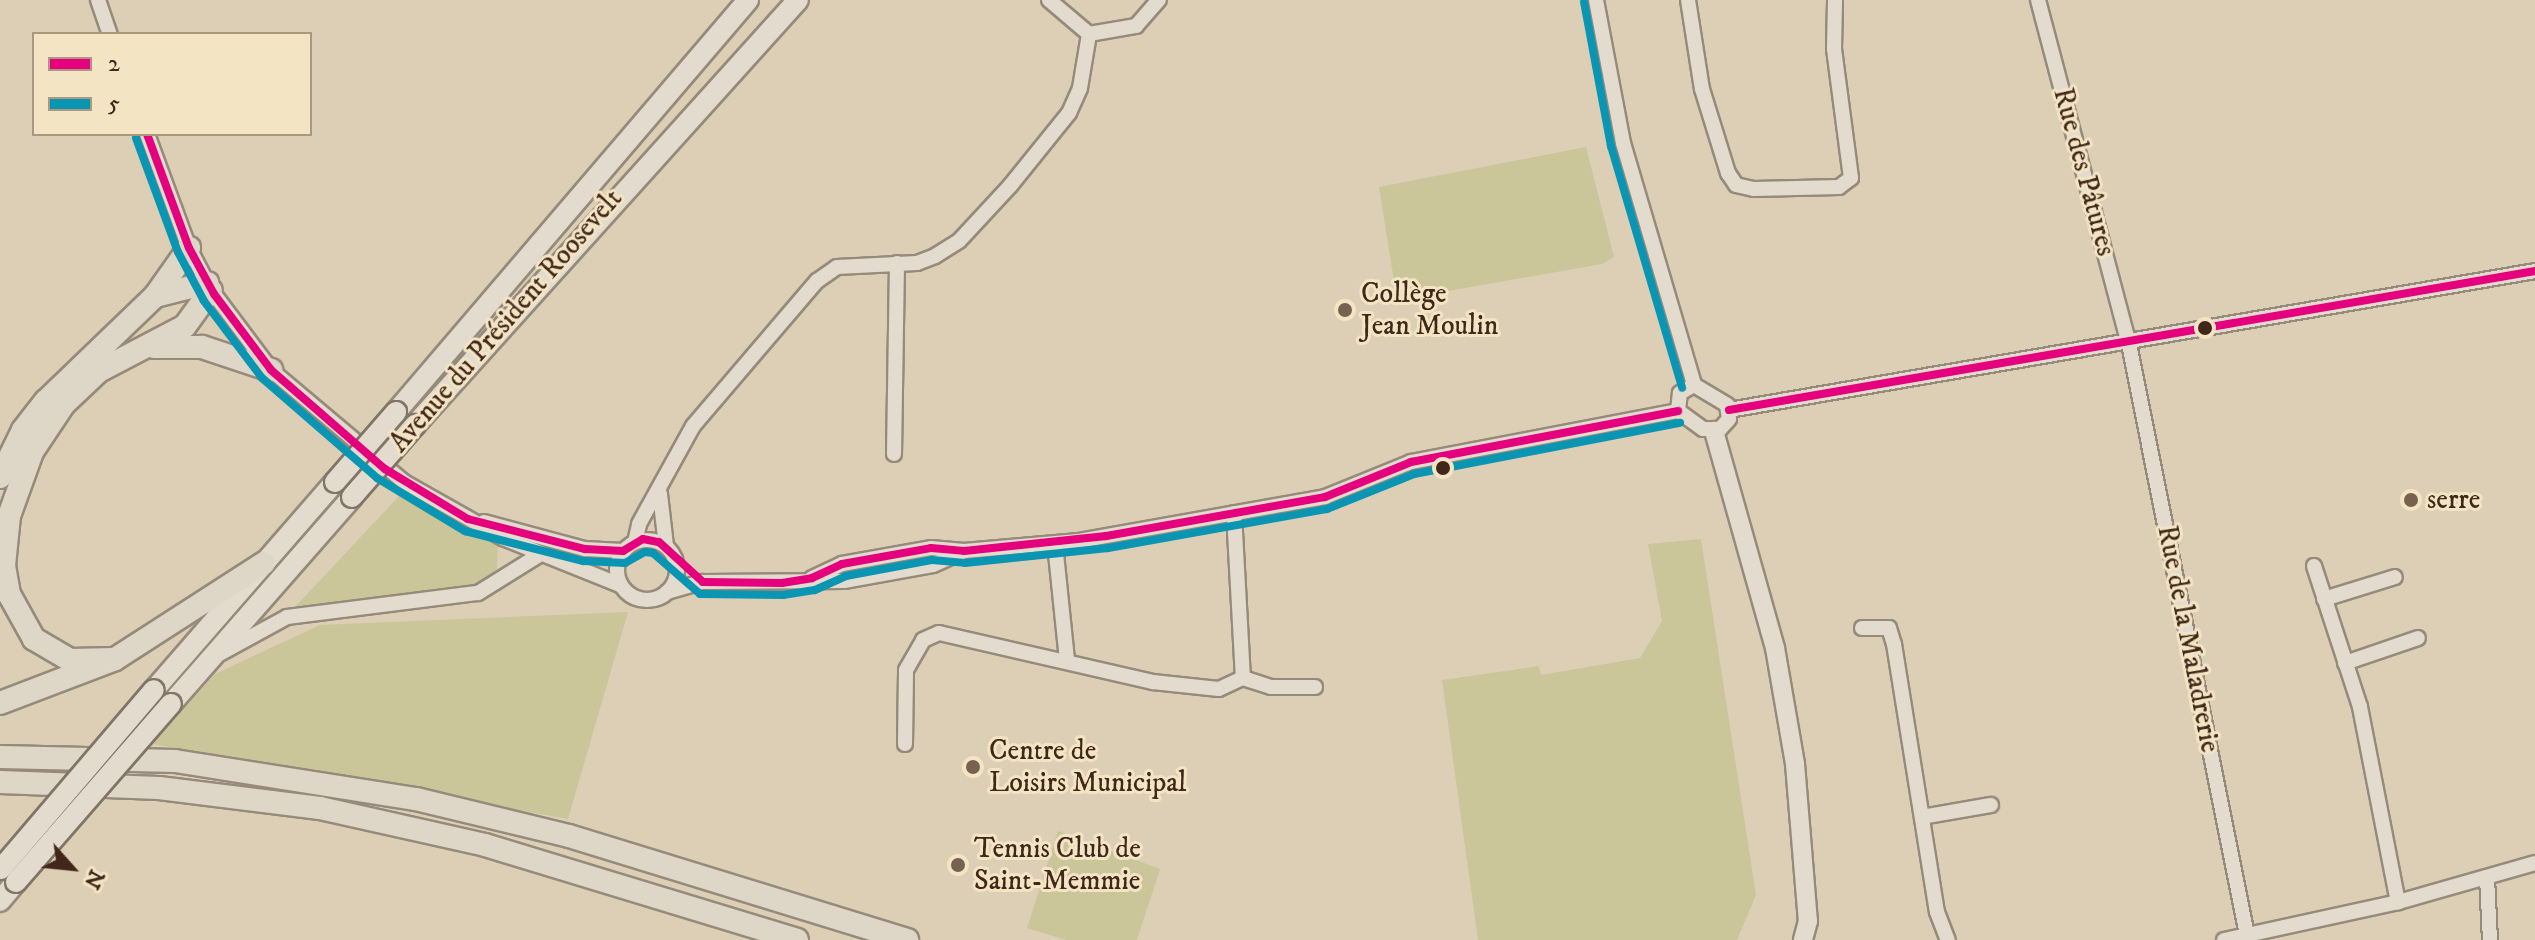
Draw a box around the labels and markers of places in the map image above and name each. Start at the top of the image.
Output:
place label: Collège Jean Moulin [1361,277,1498,343]
marker: Collège Jean Moulin [1336,301,1354,319]
unlabelled marker [2197,320,2213,336]
unlabelled marker [1435,460,1451,476]
place label: serre [2427,483,2480,517]
marker: serre [2402,491,2420,509]
place label: Centre de Loisirs Municipal [989,734,1187,800]
marker: Centre de Loisirs Municipal [964,758,982,776]
place label: Tennis Club de Saint-Memmie [974,832,1141,898]
marker: Tennis Club de Saint-Memmie [949,856,967,874]

